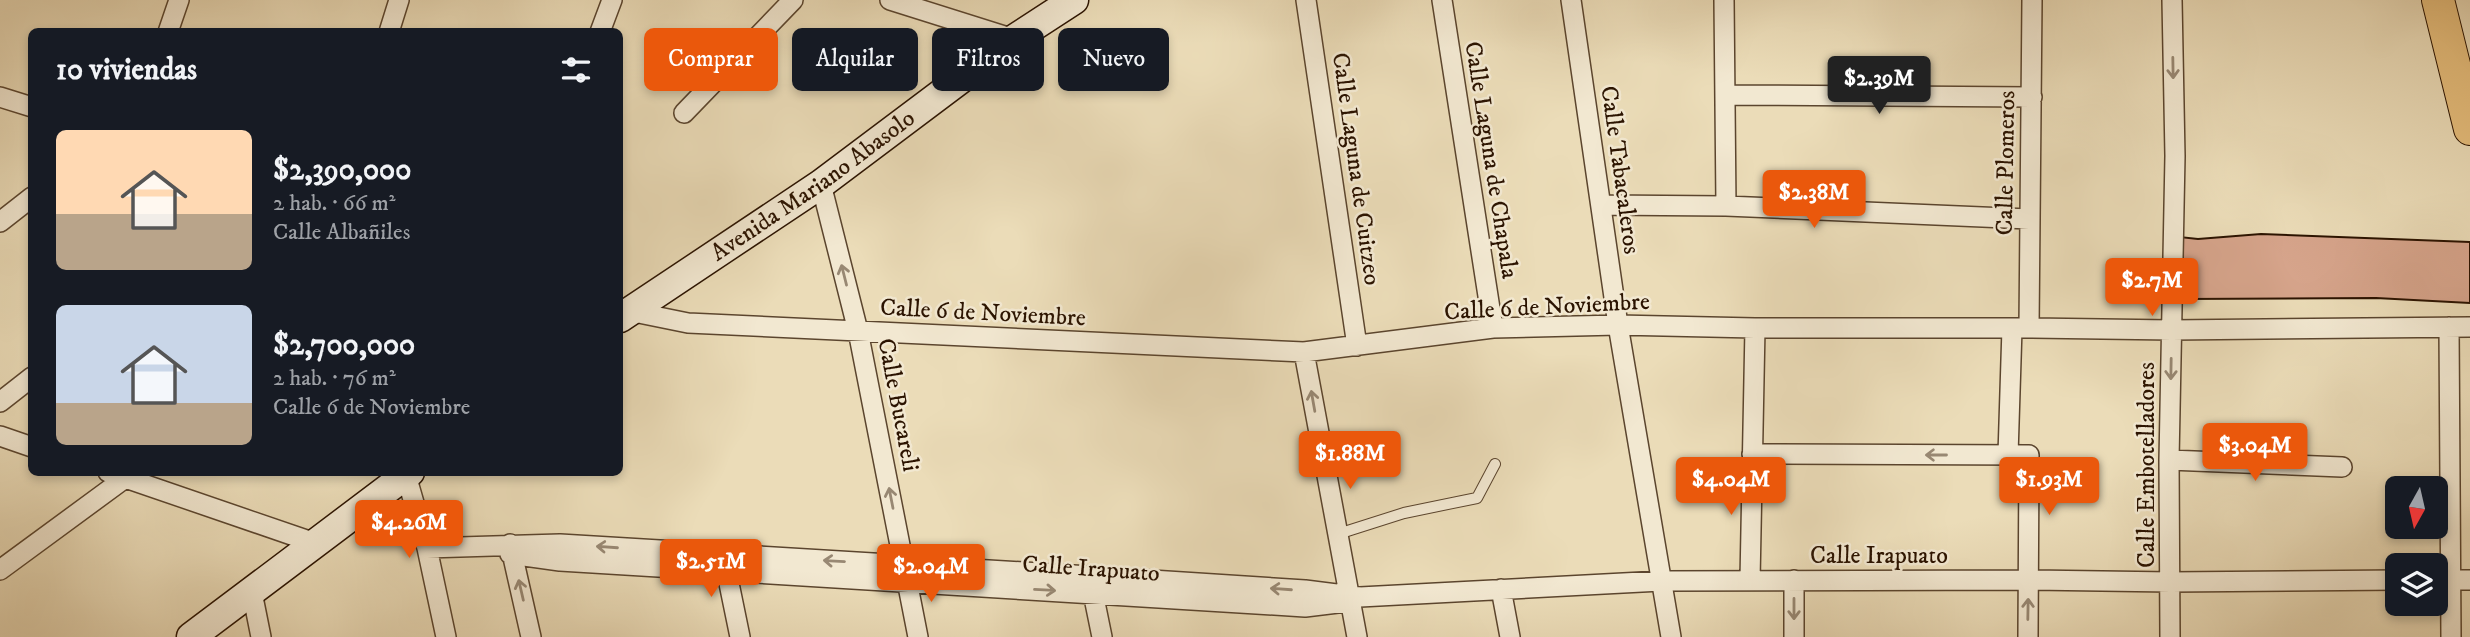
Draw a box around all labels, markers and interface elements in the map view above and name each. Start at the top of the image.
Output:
chip: Comprar [644,28,778,91]
chip: Alquilar [792,28,918,91]
chip: Filtros [932,28,1044,91]
chip: Nuevo [1058,28,1169,91]
street label: Calle Laguna de Chapala [1457,39,1525,281]
icon: filters [557,51,595,89]
street label: Calle Laguna de Cuitzeo [1325,51,1387,287]
text: 10 viviendas [56,52,197,89]
one-way arrow [2167,56,2180,79]
pin: $2.39M [1822,57,1936,116]
text: $2.39M [1844,64,1914,93]
street label: Calle Tabacaleros [1593,84,1647,256]
street label: Calle Plomeros [1990,90,2022,236]
street label: Avenida Mariano Abasolo [705,104,921,268]
text: $2,390,000 [273,152,411,189]
icon: home [112,158,196,242]
pin: $2.38M [1757,170,1871,230]
text: $2.38M [1779,178,1849,207]
text: 2 hab. · 66 m² [273,189,396,218]
text: Calle Albañiles [273,218,410,247]
pin: $2.7M [2103,258,2201,318]
one-way arrow [837,264,850,287]
text: $2.7M [2121,266,2183,295]
street label: Calle 6 de Noviembre [1443,287,1651,327]
street label: Calle 6 de Noviembre [879,293,1087,333]
text: $2,700,000 [273,327,415,364]
icon: home [112,333,196,417]
street label: Calle Bucareli [870,336,926,474]
one-way arrow [2164,357,2178,380]
street label: Calle Embotelladores [2132,362,2162,568]
text: 2 hab. · 76 m² [273,364,396,393]
one-way arrow [1306,390,1320,413]
text: Calle 6 de Noviembre [273,393,470,422]
pin: $3.04M [2198,424,2312,483]
text: $3.04M [2218,431,2292,460]
pin: $1.88M [1293,432,1407,491]
text: $1.88M [1315,439,1385,468]
one-way arrow [1925,448,1948,462]
pin: $4.04M [1674,458,1788,517]
pin: $1.93M [1992,458,2106,517]
text: $4.04M [1692,465,1770,494]
text: $1.93M [2015,465,2083,494]
north arrow [2385,476,2448,539]
map controls [2385,476,2448,616]
one-way arrow [883,487,897,510]
pin: $4.26M [352,500,466,560]
text: $4.26M [371,508,447,537]
one-way arrow [596,540,619,553]
pin: $2.51M [654,540,768,599]
street label: Calle Irapuato [1810,541,1948,571]
pin: $2.04M [874,544,988,604]
text: $2.51M [676,547,746,576]
street label: Calle Irapuato [1021,549,1161,589]
text: $2.04M [893,552,969,581]
button: layers [2385,553,2448,616]
one-way arrow [823,554,846,567]
one-way arrow [513,579,527,602]
one-way arrow [1270,582,1293,595]
one-way arrow [1033,584,1056,597]
one-way arrow [1787,597,1801,620]
one-way arrow [2021,597,2035,620]

